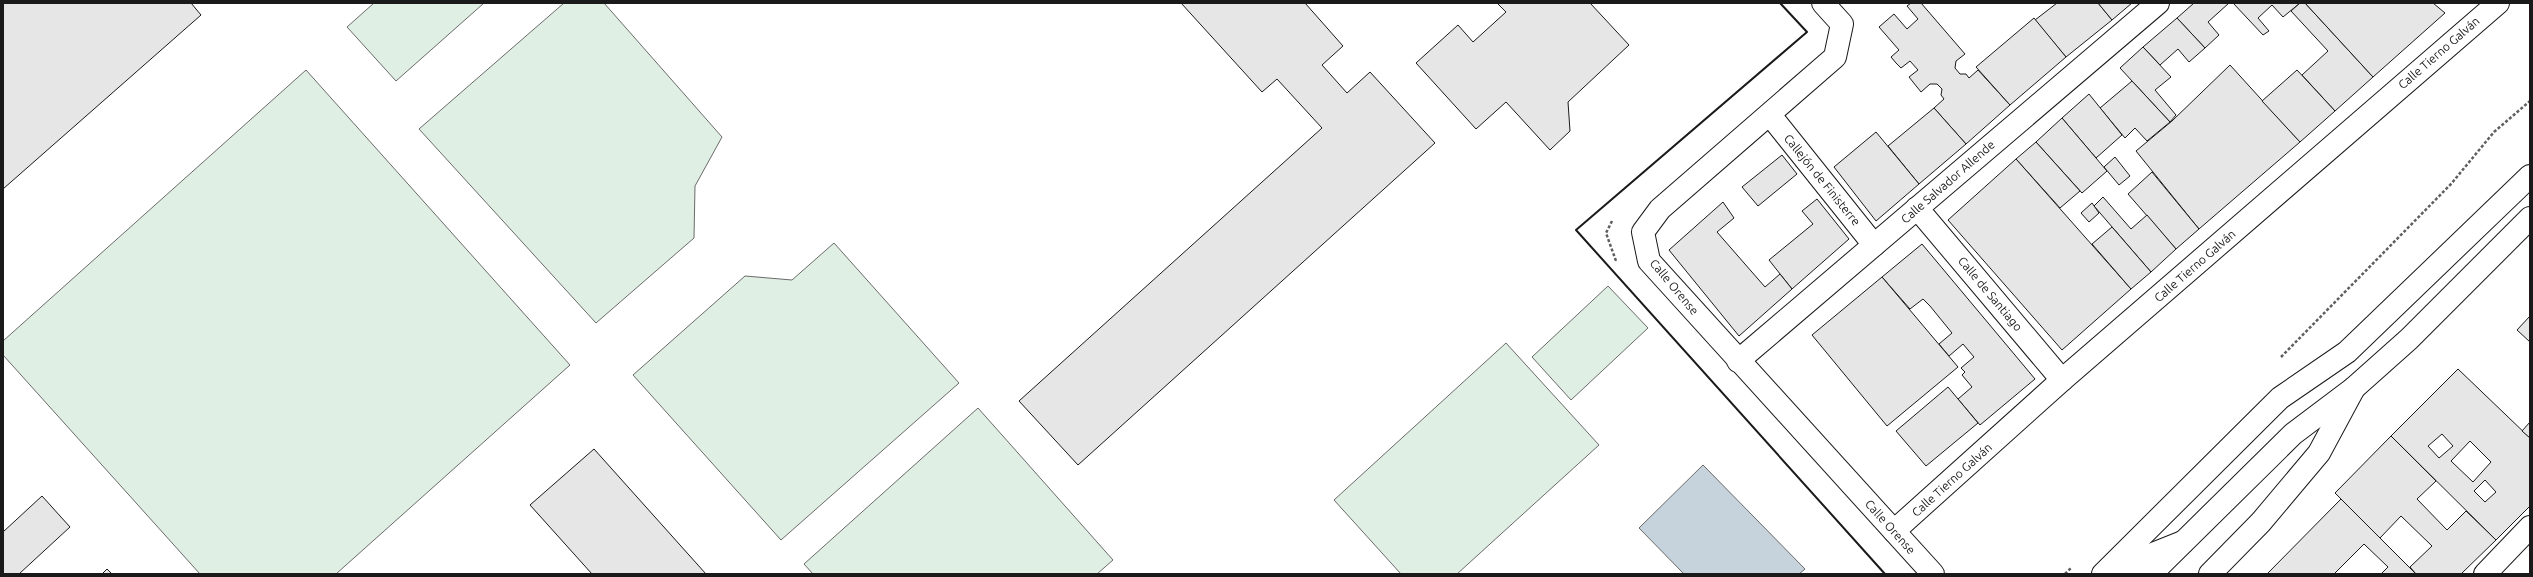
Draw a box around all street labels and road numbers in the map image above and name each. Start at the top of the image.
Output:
street label: Calle Tierno Galván [2396,14,2482,91]
street label: Callejón de Finisterre [1782,131,1863,228]
street label: Calle Salvador Allende [1898,138,1997,226]
street label: Calle Tierno Galván [2152,227,2238,304]
street label: Calle de Santiago [1956,254,2025,333]
street label: Calle Orense [1647,256,1701,317]
street label: Calle Tierno Galván [1909,440,1994,519]
street label: Calle Orense [1863,497,1918,556]

